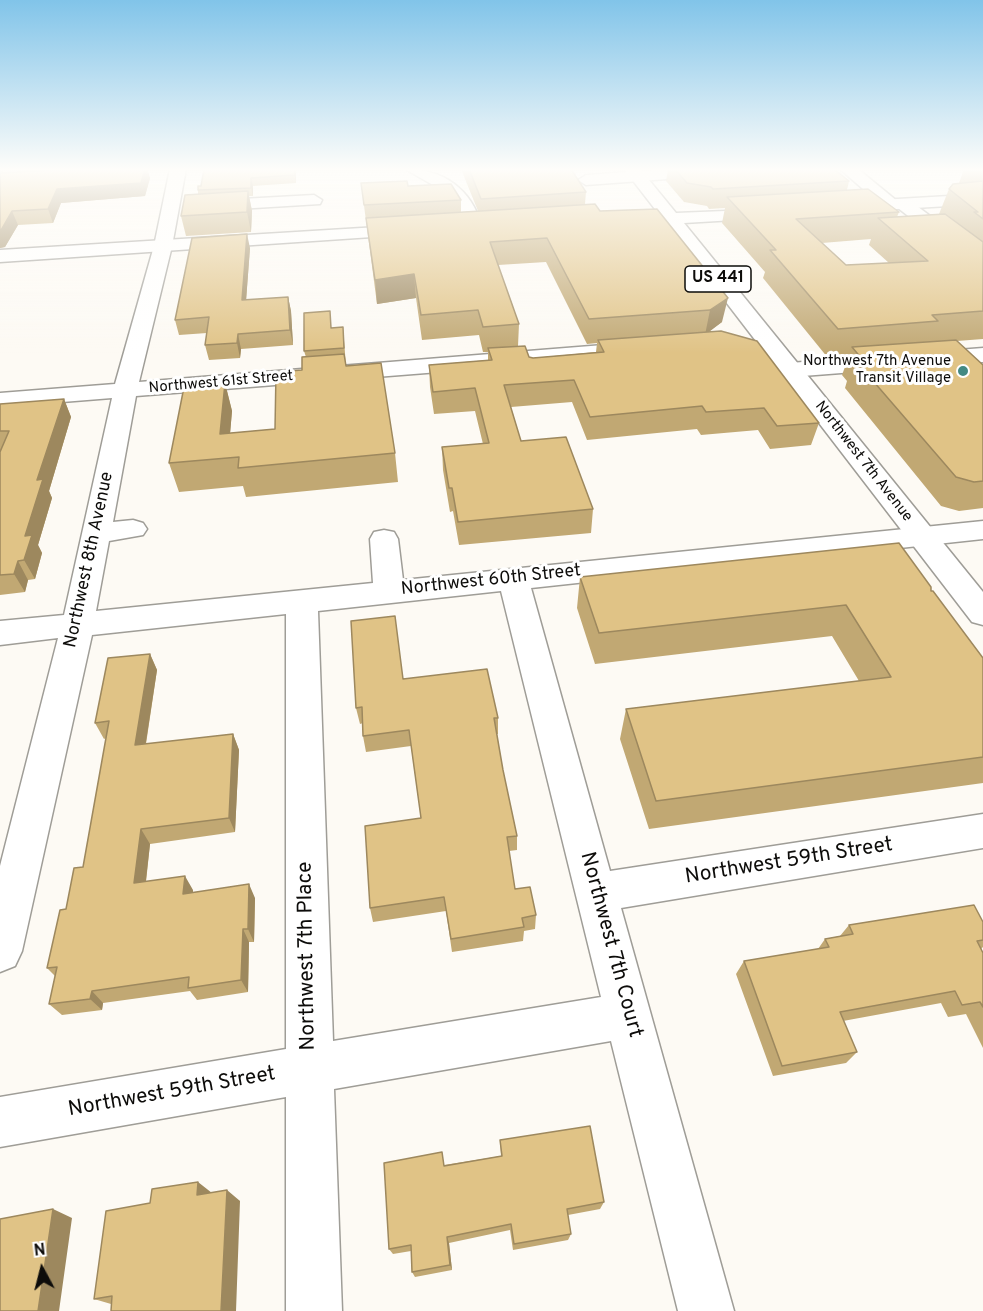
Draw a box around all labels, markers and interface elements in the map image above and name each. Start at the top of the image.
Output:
road number: US 441 [685,266,751,292]
place label: Northwest 7th Avenue Transit Village [803,353,951,388]
marker: Northwest 7th Avenue Transit Village [956,364,970,378]
street label: Northwest 61st Street [148,368,294,398]
street label: Northwest 7th Avenue [810,398,916,526]
street label: Northwest 8th Avenue [61,470,119,650]
street label: Northwest 60th Street [400,561,582,601]
street label: Northwest 59th Street [683,833,895,891]
street label: Northwest 7th Court [573,850,647,1040]
street label: Northwest 7th Place [294,861,322,1051]
street label: Northwest 59th Street [66,1062,278,1124]
north arrow [12,1239,72,1299]
text: N [33,1241,47,1262]

